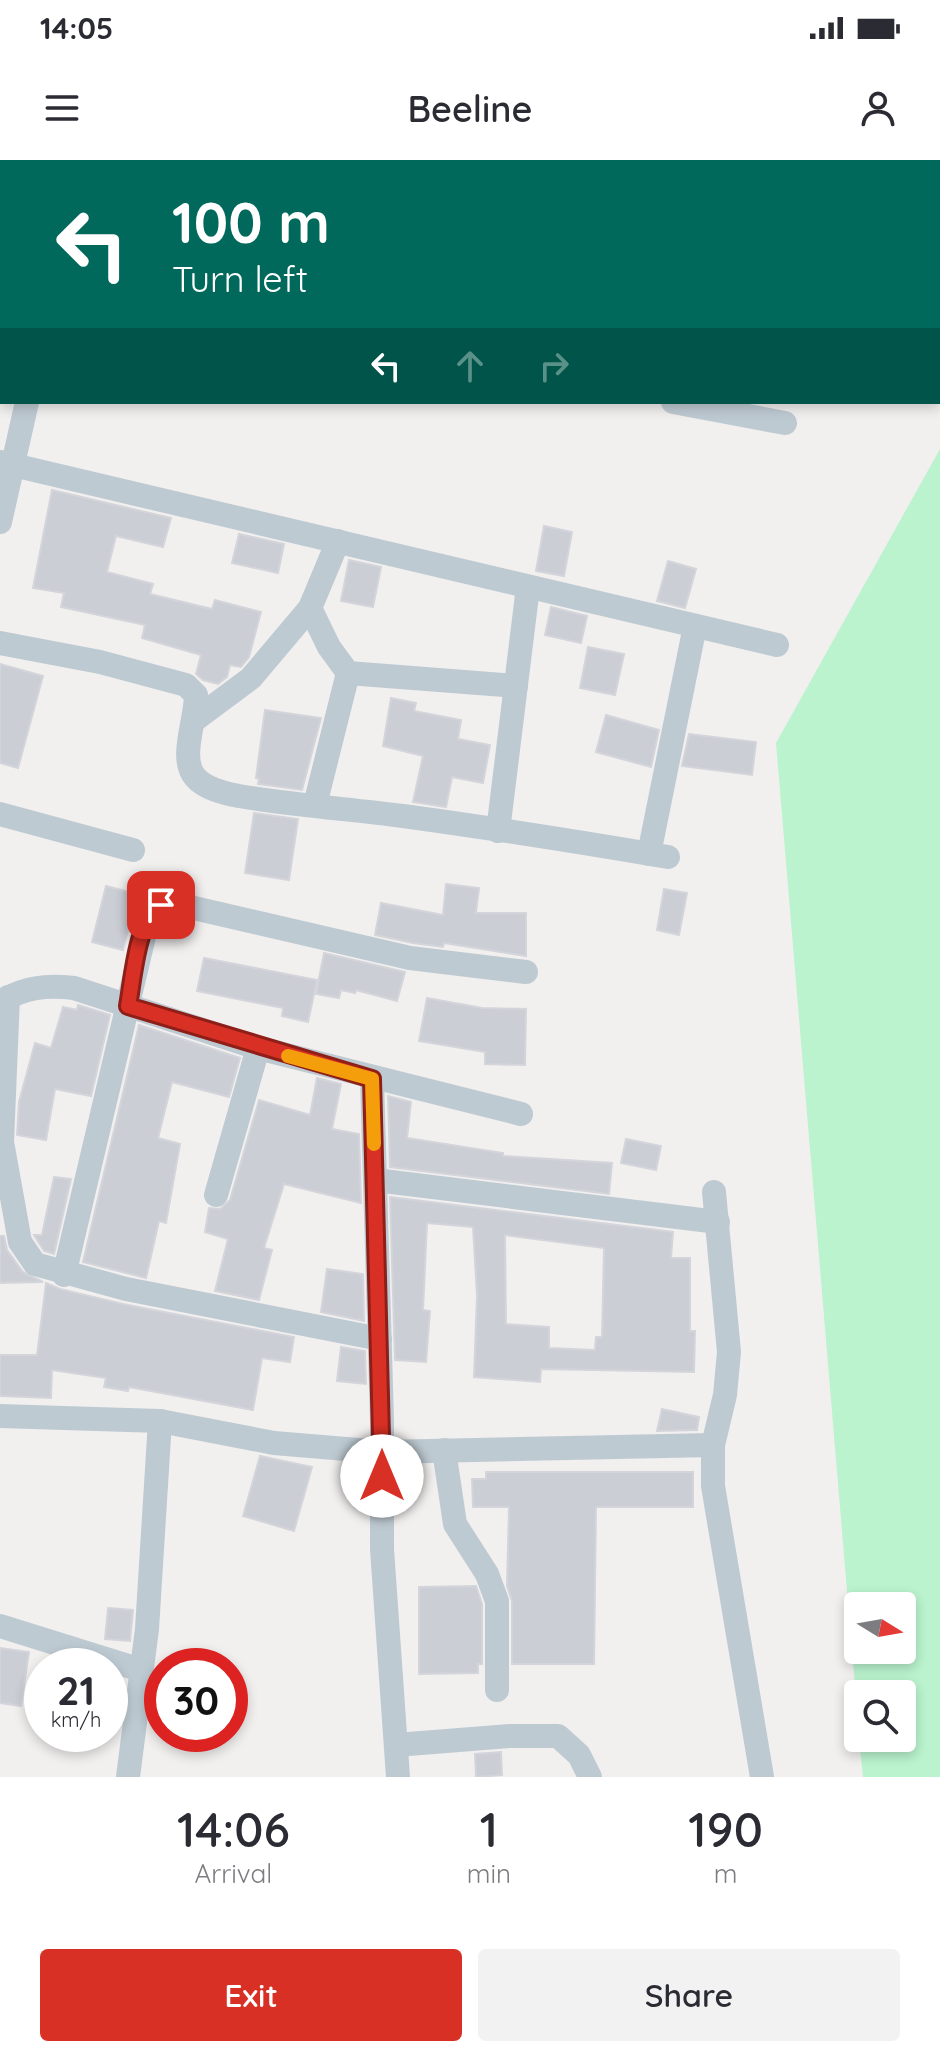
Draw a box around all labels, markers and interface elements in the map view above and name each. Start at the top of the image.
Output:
text: 14:05 [40,9,113,47]
icon: menu [40,86,84,130]
text: Beeline [407,86,533,131]
icon: person [856,86,900,130]
text: 100 m [172,187,330,257]
icon: left [40,192,144,296]
text: Turn left [172,256,308,301]
icon: left [364,344,408,388]
icon: ahead [448,344,492,388]
icon: right [532,344,576,388]
pin [127,871,195,939]
icon: arrive [139,883,183,927]
position arrow [340,1434,424,1518]
north arrow [844,1592,916,1664]
map controls [844,1592,916,1752]
speed limit sign: 30 [144,1648,248,1752]
text: 21 [57,1665,95,1715]
button: search [844,1680,916,1752]
text: km/h [51,1707,101,1732]
text: 14:06 [177,1799,290,1859]
text: 1 [480,1799,498,1859]
text: 190 [688,1799,763,1859]
text: Arrival [194,1857,272,1890]
text: min [467,1857,511,1890]
text: m [714,1857,737,1890]
button: Exit [40,1949,462,2041]
button: Share [478,1949,900,2041]

